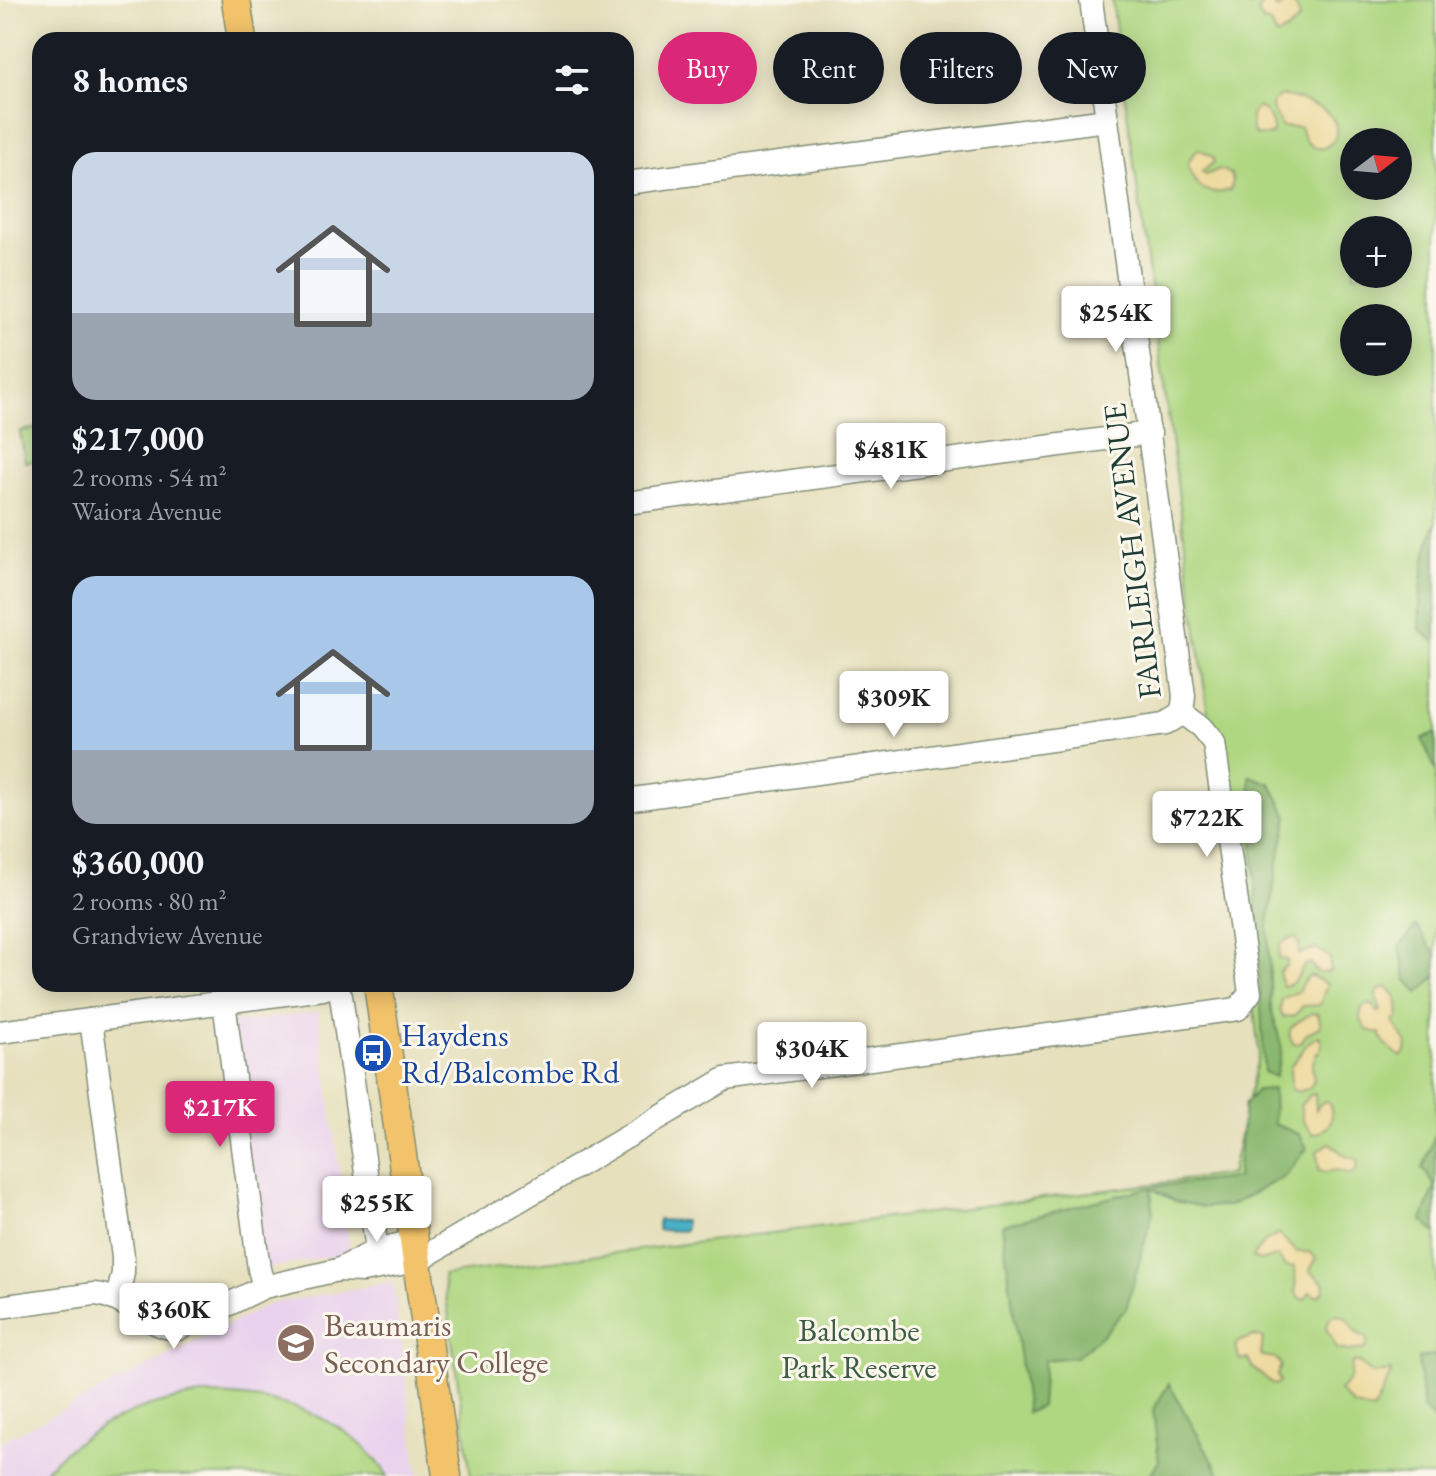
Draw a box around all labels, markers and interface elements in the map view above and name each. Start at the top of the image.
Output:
chip: Buy [658,32,757,104]
chip: Rent [773,32,884,104]
chip: Filters [900,32,1022,104]
chip: New [1038,32,1146,104]
text: 8 homes [72,58,188,102]
icon: filters [550,58,594,102]
north arrow [1340,128,1412,200]
map controls [1340,128,1412,376]
icon: home [261,204,405,348]
button: + [1340,216,1412,288]
pin: $254K [1060,286,1172,354]
text: $254K [1079,295,1153,329]
button: − [1340,304,1412,376]
street label: FAIRLEIGH AVENUE [1093,401,1171,701]
text: $217,000 [72,416,204,460]
pin: $481K [835,423,947,491]
text: $481K [854,432,928,466]
text: 2 rooms · 54 m² [72,460,227,494]
text: Waiora Avenue [72,494,222,528]
icon: home [261,628,405,772]
pin: $309K [838,671,950,739]
text: $309K [857,680,931,714]
pin: $722K [1151,791,1263,859]
text: $722K [1170,800,1244,834]
text: $360,000 [72,840,204,884]
text: 2 rooms · 80 m² [72,884,227,918]
text: Grandview Avenue [72,918,262,952]
place label: Haydens Rd/Balcombe Rd [401,1014,620,1093]
pin: $304K [756,1022,868,1090]
text: $304K [775,1031,849,1065]
bus stop icon: Haydens Rd/Balcombe Rd [352,1032,394,1074]
pin: $217K [164,1081,276,1149]
text: $217K [183,1090,257,1124]
pin: $255K [321,1176,433,1244]
text: $255K [340,1185,414,1219]
pin: $360K [118,1283,230,1351]
text: $360K [137,1292,211,1326]
place label: Beaumaris Secondary College [324,1304,549,1383]
park label: Balcombe Park Reserve [781,1309,937,1388]
school or university icon: Beaumaris Secondary College [275,1322,317,1364]

